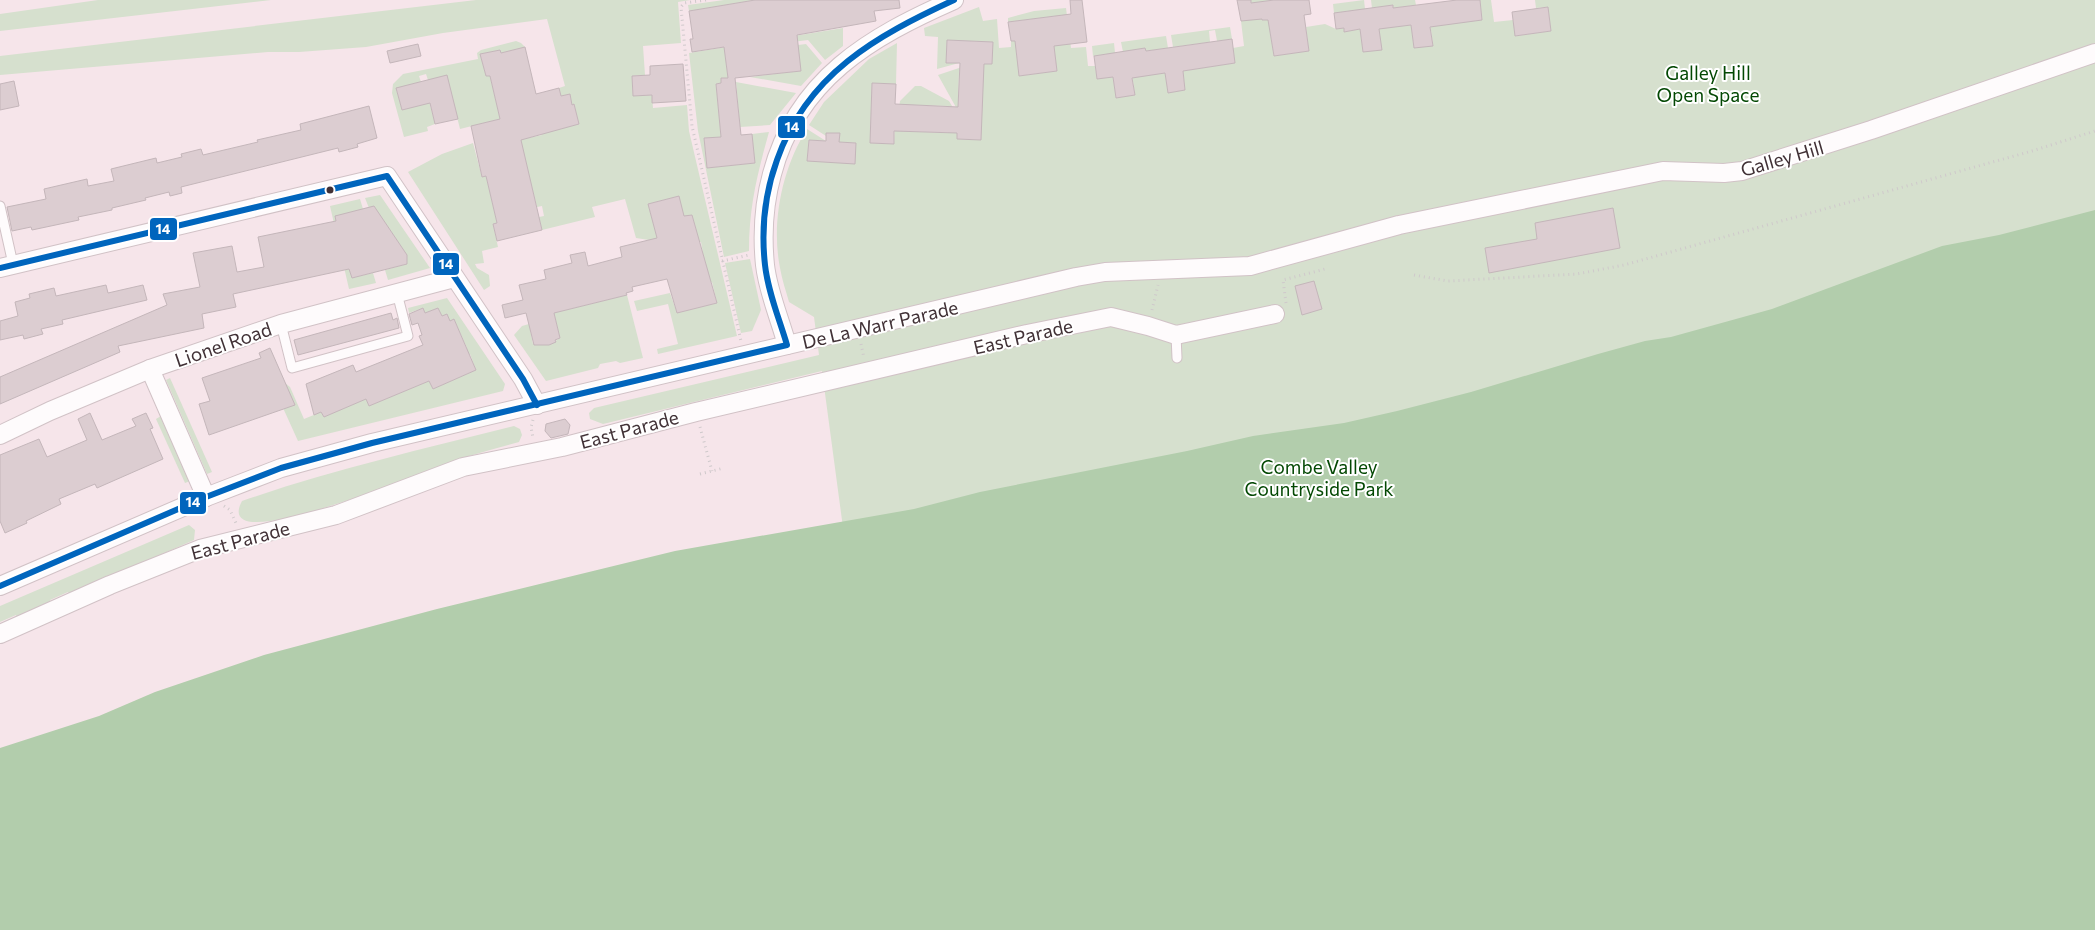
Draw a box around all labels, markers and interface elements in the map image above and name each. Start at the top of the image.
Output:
park label: Galley Hill Open Space [1656,61,1760,106]
line badge: 14 [777,115,806,139]
text: 14 [785,118,800,135]
street label: Galley Hill [1738,135,1826,181]
unlabelled marker [325,185,335,195]
line badge: 14 [149,217,178,241]
text: 14 [156,220,171,237]
line badge: 14 [432,252,460,276]
text: 14 [439,255,454,272]
street label: De La Warr Parade [800,295,960,353]
street label: East Parade [971,313,1075,359]
street label: Lionel Road [172,317,274,371]
street label: East Parade [577,405,681,453]
park label: Combe Valley Countryside Park [1245,455,1393,500]
line badge: 14 [179,491,207,515]
text: 14 [186,493,201,510]
street label: East Parade [188,516,292,564]

